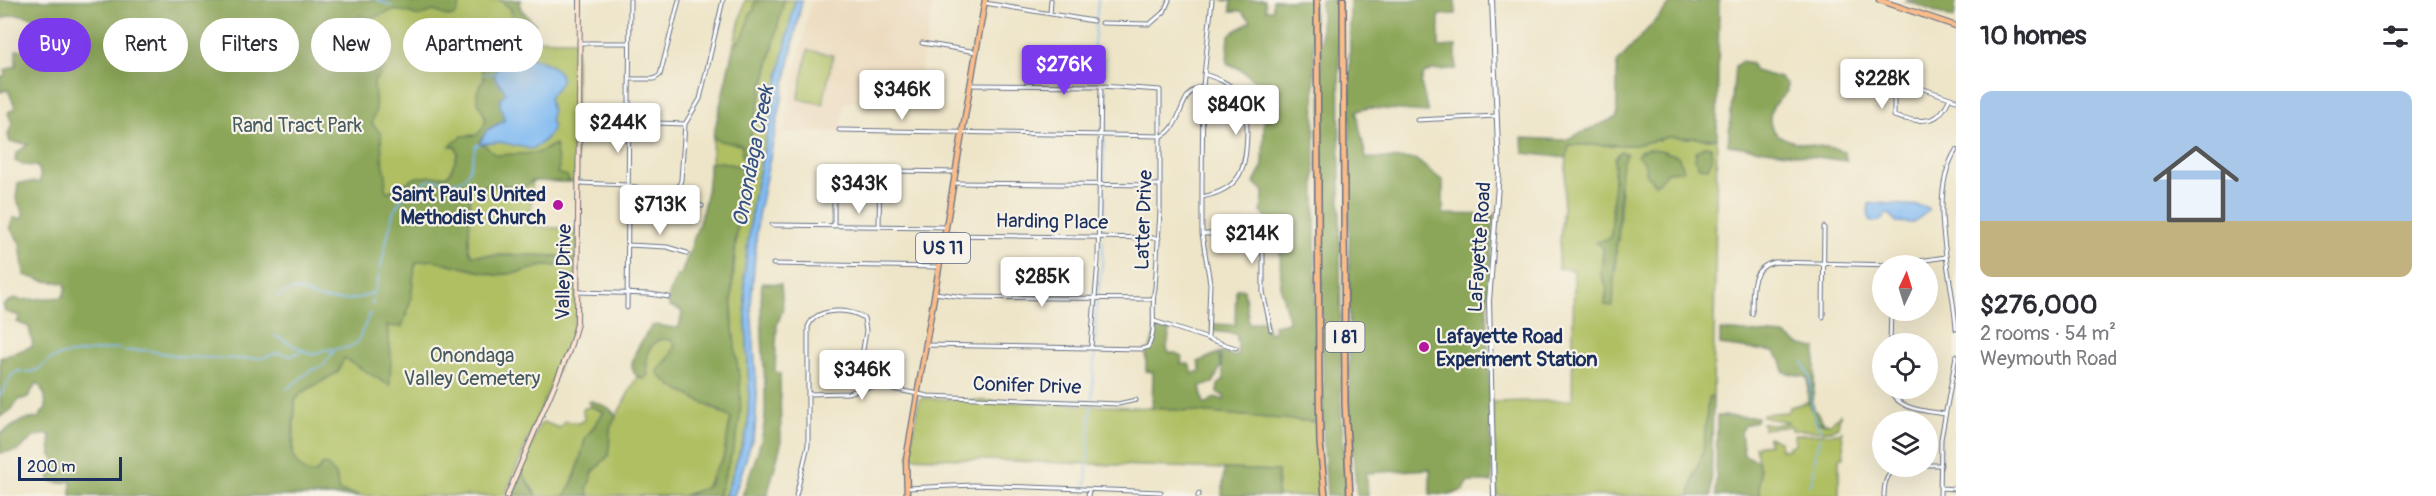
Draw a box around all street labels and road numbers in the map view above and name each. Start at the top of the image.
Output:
street label: Latter Drive [1129,169,1158,270]
street label: LaFayette Road [1462,181,1497,313]
street label: Harding Place [995,208,1109,235]
street label: Valley Drive [550,224,577,320]
road number: US 11 [916,233,970,263]
road number: I 81 [1326,322,1364,352]
street label: Conifer Drive [972,371,1082,400]

